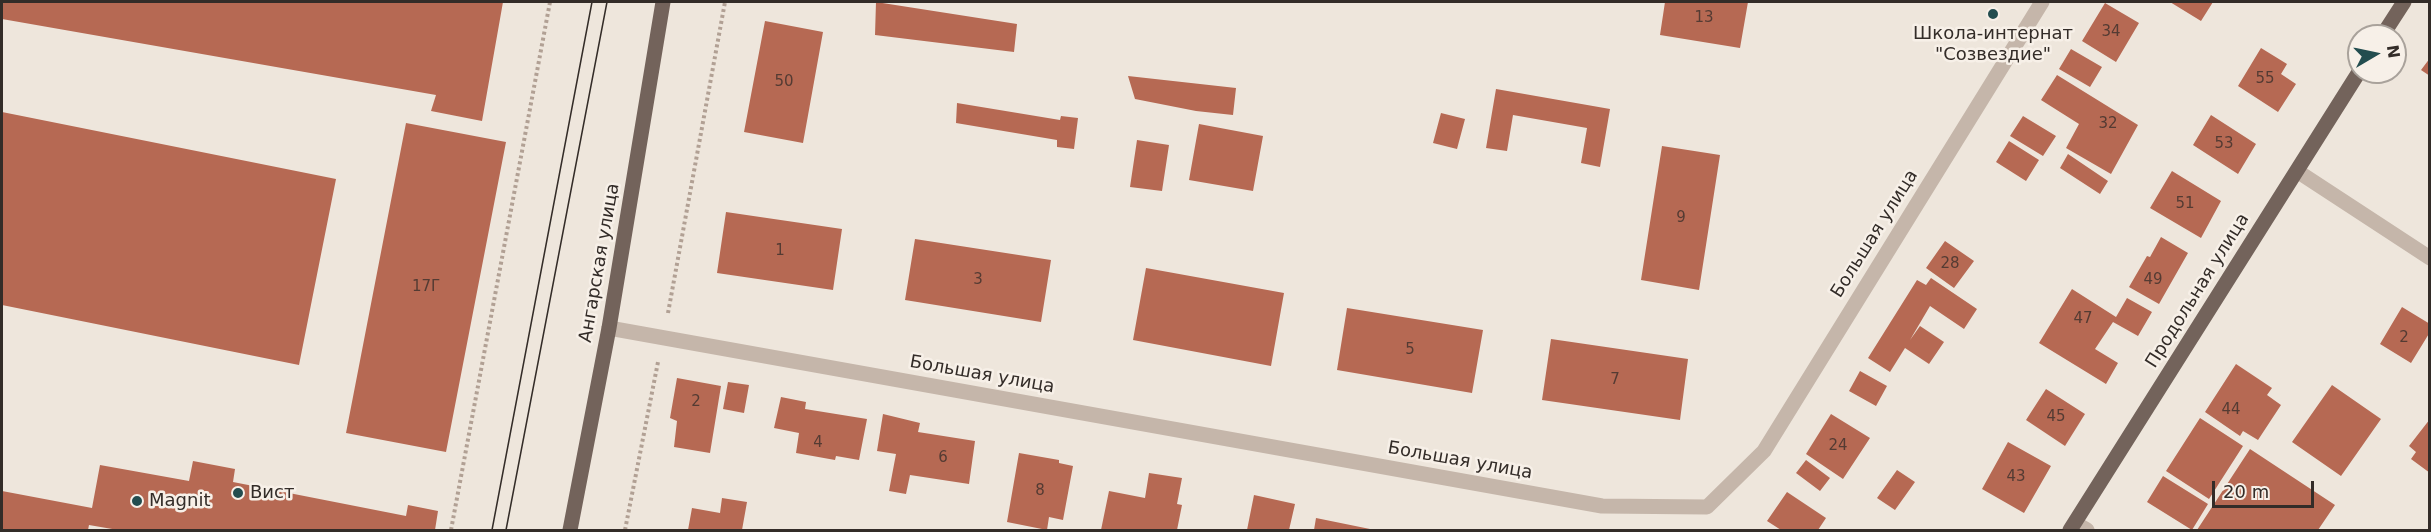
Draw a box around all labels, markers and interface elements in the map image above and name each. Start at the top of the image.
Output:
marker: Школа-интернат "Созвездие" [1986,7,2000,21]
house number: 13 [1694,9,1714,27]
place label: Школа-интернат "Созвездие" [1913,23,2073,66]
house number: 34 [2101,23,2121,41]
north arrow [2347,24,2407,84]
text: N [2383,43,2404,60]
house number: 55 [2255,70,2275,88]
house number: 50 [774,73,794,91]
house number: 32 [2098,115,2118,133]
house number: 53 [2214,135,2234,153]
street label: Большая улица [1827,166,1923,302]
street label: Ангарская улица [575,182,625,344]
house number: 51 [2175,195,2195,213]
house number: 9 [1676,209,1686,227]
street label: Продольная улица [2142,210,2254,372]
house number: 1 [775,242,785,260]
house number: 28 [1940,255,1960,273]
house number: 3 [973,271,983,289]
house number: 49 [2143,271,2163,289]
house number: 17Г [412,278,440,296]
house number: 47 [2073,310,2093,328]
house number: 2 [2399,329,2409,347]
house number: 5 [1405,341,1415,359]
street label: Большая улица [908,352,1056,398]
house number: 7 [1610,371,1620,389]
house number: 2 [691,393,701,411]
house number: 44 [2221,401,2241,419]
house number: 45 [2046,408,2066,426]
house number: 4 [813,434,823,452]
house number: 24 [1828,437,1848,455]
street label: Большая улица [1386,438,1534,484]
house number: 6 [938,449,948,467]
house number: 43 [2006,468,2026,486]
scale bar [2215,469,2317,507]
text: 20 m [2223,481,2269,502]
place label: Вист [250,482,294,504]
house number: 8 [1035,482,1045,500]
marker: Вист [231,486,245,500]
place label: Magnit [149,490,210,512]
marker: Magnit [130,494,144,508]

